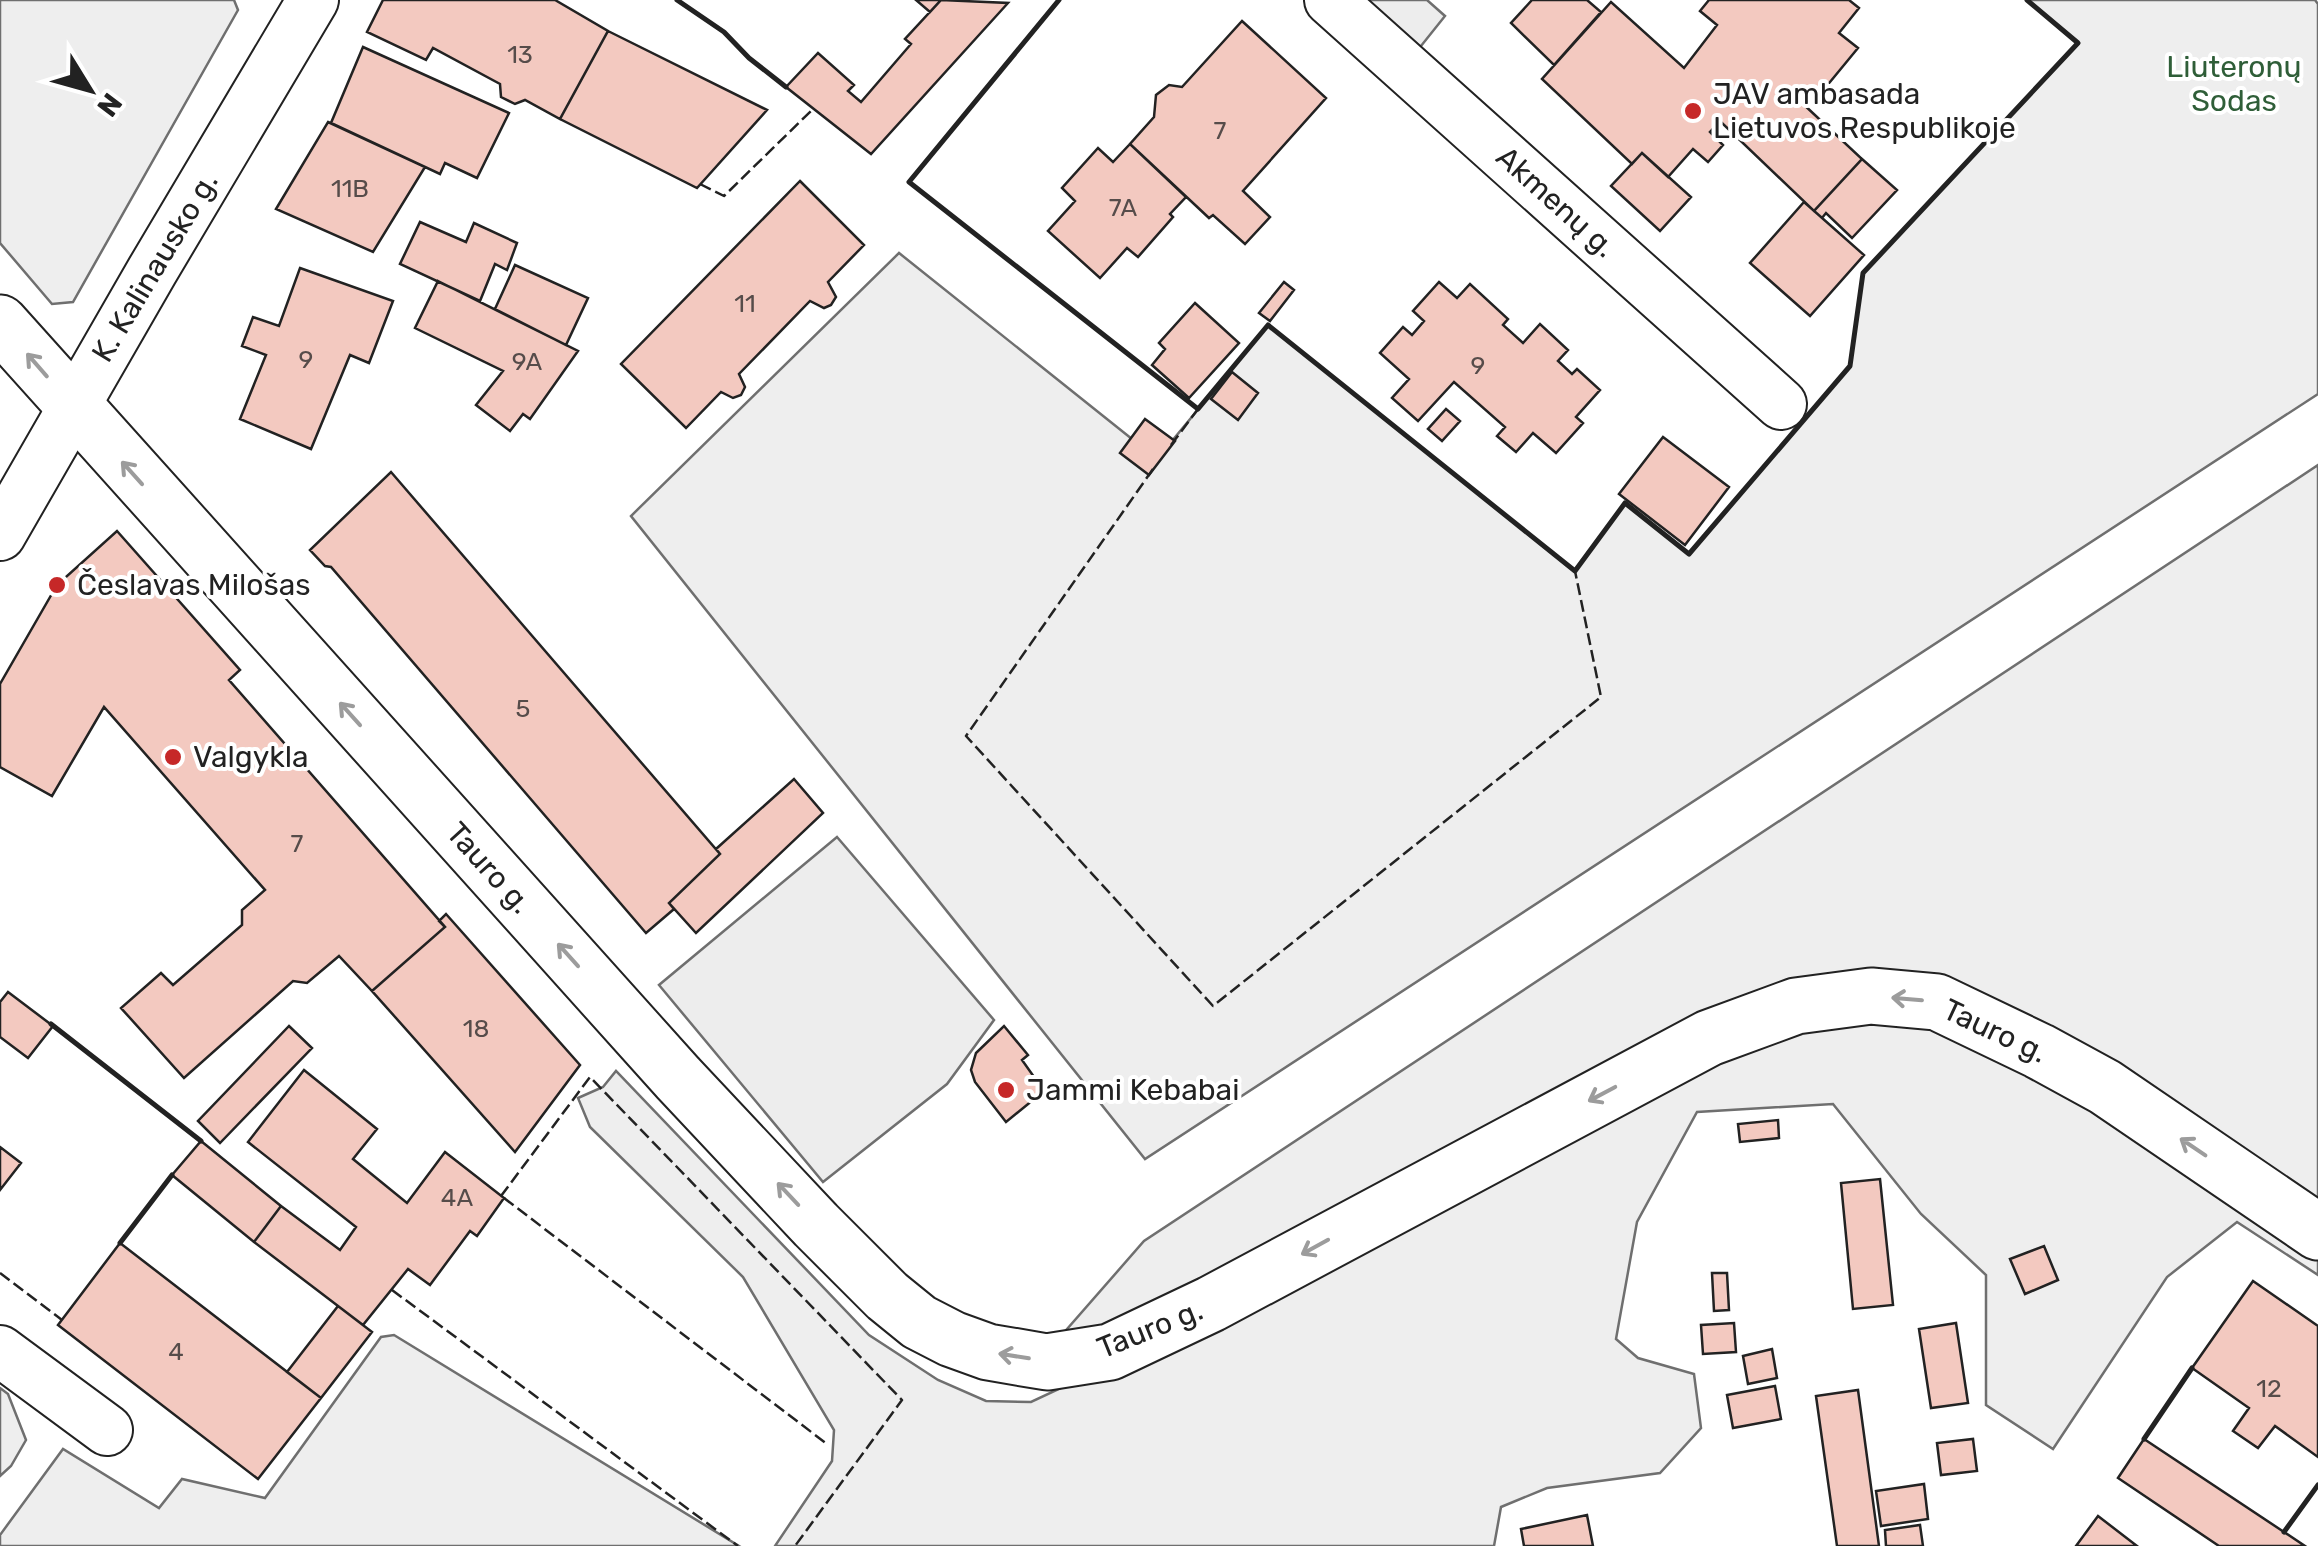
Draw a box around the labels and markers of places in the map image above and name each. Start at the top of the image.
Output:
place label: JAV ambasada Lietuvos Respublikoje [1713,76,2016,146]
marker: JAV ambasada Lietuvos Respublikoje [1682,100,1704,122]
place label: Česlavas Milošas [77,567,311,603]
marker: Česlavas Milošas [46,574,68,596]
place label: Valgykla [193,739,309,775]
marker: Valgykla [162,746,184,768]
place label: Jammi Kebabai [1026,1072,1239,1108]
marker: Jammi Kebabai [995,1079,1017,1101]

